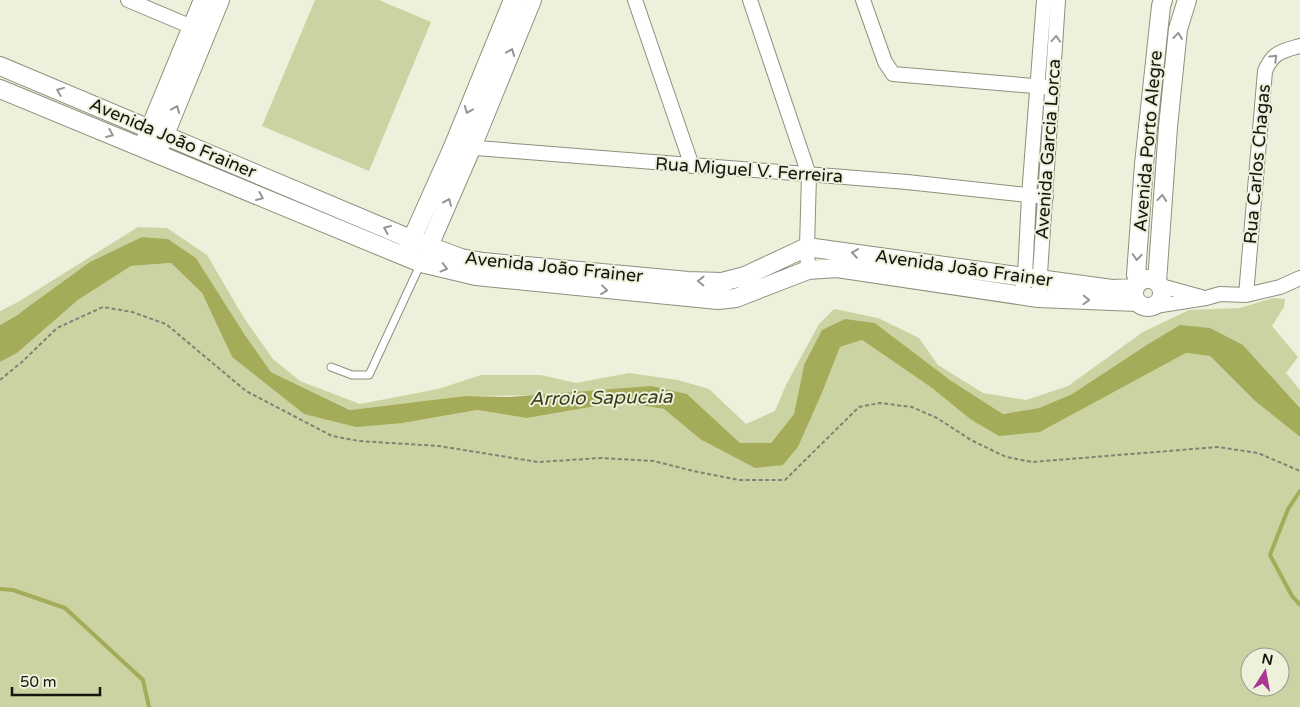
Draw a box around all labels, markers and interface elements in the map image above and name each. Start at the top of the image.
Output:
one-way arrow [1172,32,1183,40]
one-way arrow [1050,34,1061,42]
one-way arrow [504,48,515,57]
street label: Avenida Porto Alegre [1129,49,1167,233]
one-way arrow [1268,55,1277,64]
street label: Avenida Garcia Lorca [1031,58,1065,240]
street label: Rua Carlos Chagas [1239,83,1275,245]
one-way arrow [56,87,65,97]
street label: Avenida João Frainer [86,93,260,183]
one-way arrow [169,105,180,114]
one-way arrow [464,105,475,114]
one-way arrow [105,128,114,139]
street label: Rua Miguel V. Ferreira [654,152,844,188]
one-way arrow [255,190,264,201]
one-way arrow [1156,194,1167,202]
one-way arrow [441,198,452,207]
one-way arrow [383,224,392,235]
street label: Avenida João Frainer [874,245,1054,291]
street label: Avenida João Frainer [464,247,644,287]
one-way arrow [851,248,859,259]
one-way arrow [1132,254,1143,262]
one-way arrow [439,262,448,273]
one-way arrow [696,276,704,286]
one-way arrow [601,284,609,295]
one-way arrow [1083,294,1091,305]
water label: Arroio Sapucaia [529,386,674,410]
north arrow [1240,647,1290,697]
text: N [1260,650,1275,669]
scale bar [12,664,100,696]
text: 50 m [20,673,57,691]

